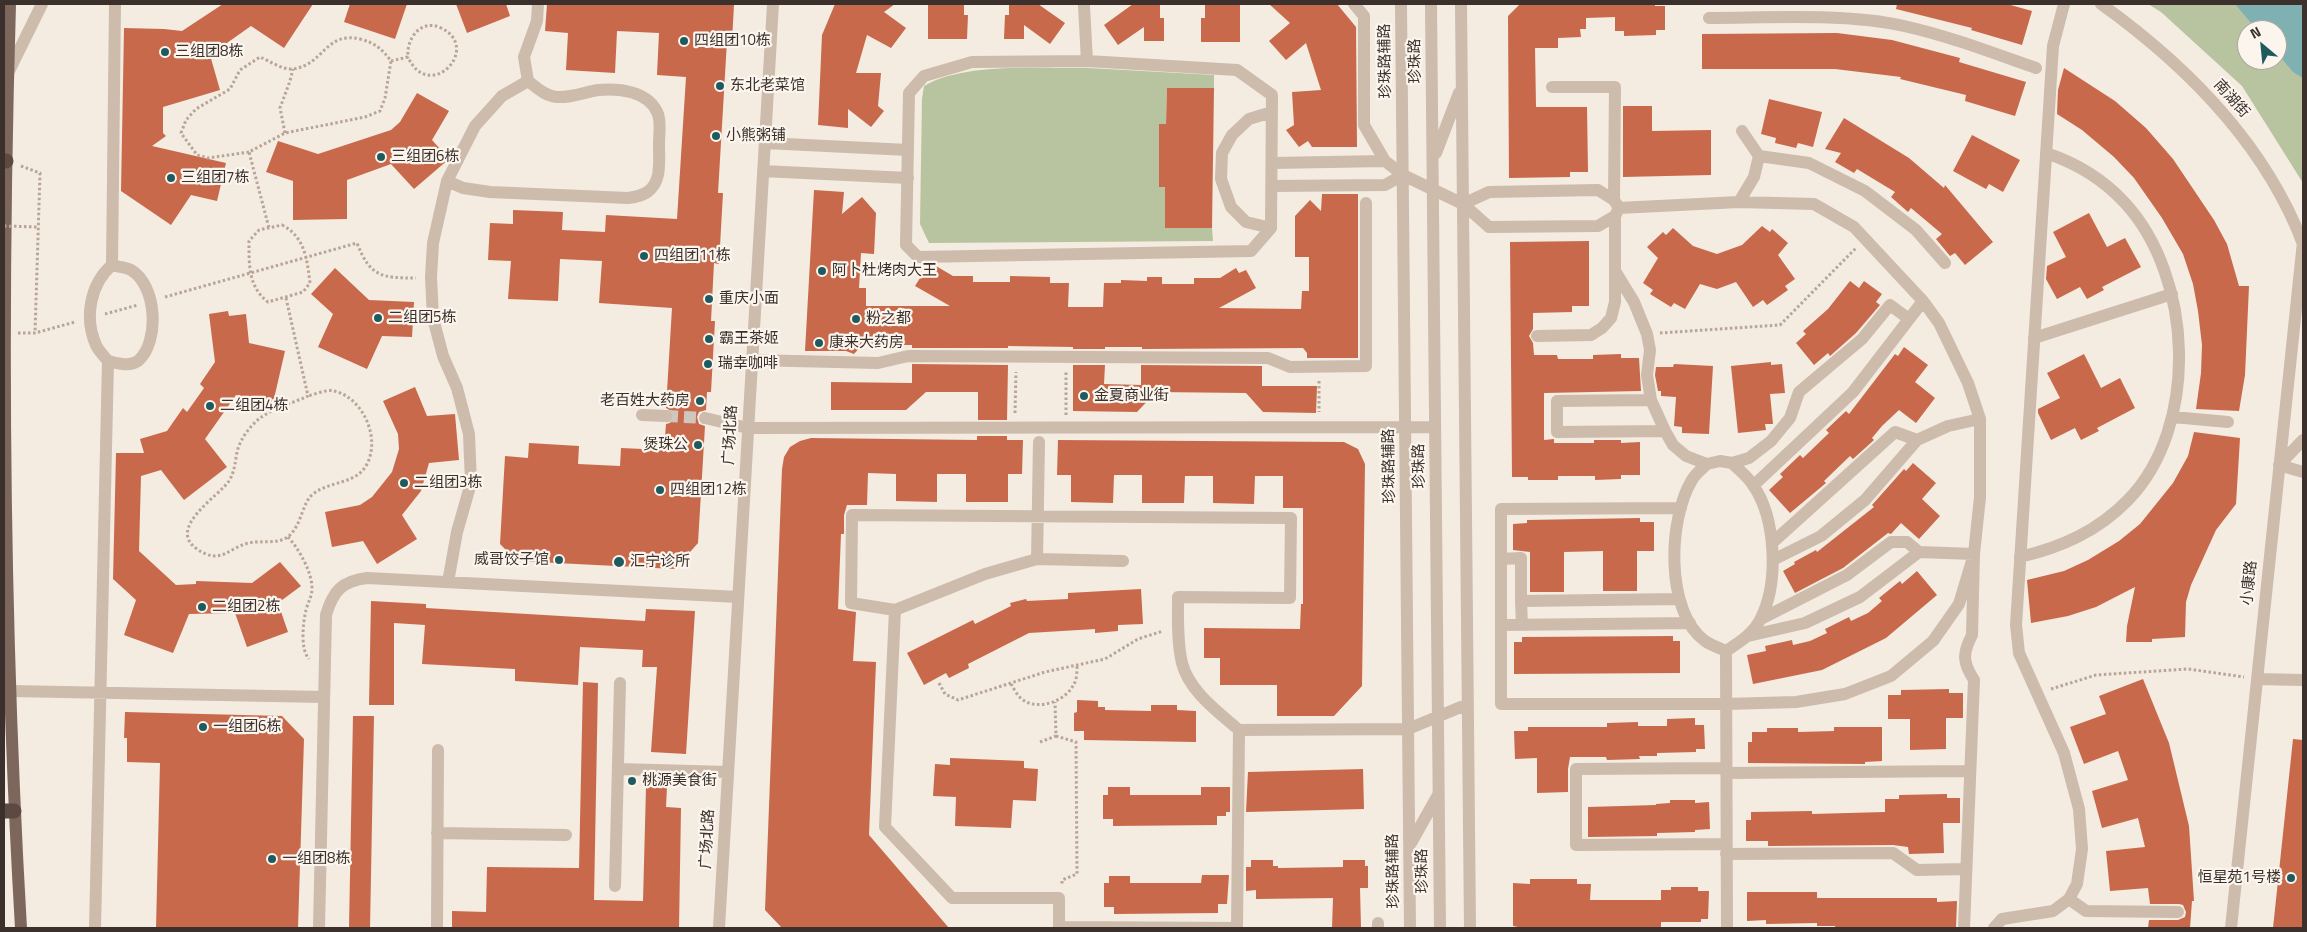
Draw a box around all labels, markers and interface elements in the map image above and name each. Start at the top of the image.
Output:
north arrow [2237,20,2287,70]
text: N [2246,21,2264,44]
street label: 珍珠路辅路 [1376,23,1396,99]
place label: 四组团10栋 [694,32,771,50]
marker: 四组团10栋 [678,35,690,47]
street label: 珍珠路 [1407,38,1425,84]
place label: 三组团8栋 [175,43,243,61]
marker: 三组团8栋 [159,46,171,58]
street label: 南湖街 [2209,76,2253,122]
place label: 东北老菜馆 [730,77,805,95]
marker: 东北老菜馆 [714,80,726,92]
place label: 小熊粥铺 [726,127,786,145]
marker: 小熊粥铺 [710,130,722,142]
place label: 三组团6栋 [391,148,459,166]
marker: 三组团6栋 [375,151,387,163]
place label: 三组团7栋 [181,169,249,187]
marker: 三组团7栋 [165,172,177,184]
place label: 四组团11栋 [654,247,731,265]
marker: 四组团11栋 [638,250,650,262]
place label: 阿卜杜烤肉大王 [832,262,937,280]
marker: 阿卜杜烤肉大王 [816,265,828,277]
place label: 重庆小面 [719,290,779,308]
marker: 重庆小面 [703,293,715,305]
place label: 二组团5栋 [388,309,456,327]
place label: 粉之都 [866,310,911,328]
marker: 二组团5栋 [372,312,384,324]
marker: 粉之都 [850,313,862,325]
place label: 霸王茶姬 [719,330,779,348]
marker: 霸王茶姬 [703,333,715,345]
place label: 康来大药房 [829,334,904,352]
marker: 康来大药房 [813,337,825,349]
place label: 瑞幸咖啡 [718,355,778,373]
marker: 瑞幸咖啡 [702,358,714,370]
place label: 金夏商业街 [1094,387,1169,405]
marker: 金夏商业街 [1078,390,1090,402]
place label: 老百姓大药房 [600,392,690,410]
marker: 老百姓大药房 [694,395,706,407]
place label: 二组团4栋 [220,397,288,415]
marker: 二组团4栋 [204,400,216,412]
street label: 广场北路 [720,405,742,465]
street label: 珍珠路辅路 [1380,428,1400,504]
place label: 煲珠公 [643,436,688,454]
marker: 煲珠公 [692,439,704,451]
street label: 珍珠路 [1411,443,1429,489]
place label: 二组团3栋 [414,474,482,492]
marker: 二组团3栋 [398,477,410,489]
place label: 四组团12栋 [670,481,747,499]
marker: 四组团12栋 [654,484,666,496]
place label: 威哥饺子馆 [474,551,549,569]
place label: 汇宁诊所 [630,553,690,571]
marker: 威哥饺子馆 [553,554,565,566]
marker: 汇宁诊所 [612,555,626,569]
street label: 小康路 [2239,560,2261,606]
place label: 二组团2栋 [212,598,280,616]
marker: 二组团2栋 [196,601,208,613]
place label: 一组团6栋 [213,718,281,736]
marker: 一组团6栋 [197,721,209,733]
place label: 桃源美食街 [642,772,717,790]
marker: 桃源美食街 [626,775,638,787]
street label: 广场北路 [697,809,719,869]
street label: 珍珠路辅路 [1384,833,1404,909]
street label: 珍珠路 [1414,848,1432,894]
place label: 一组团8栋 [282,850,350,868]
marker: 一组团8栋 [266,853,278,865]
place label: 恒星苑1号楼 [2198,869,2281,887]
marker: 恒星苑1号楼 [2285,872,2297,884]

